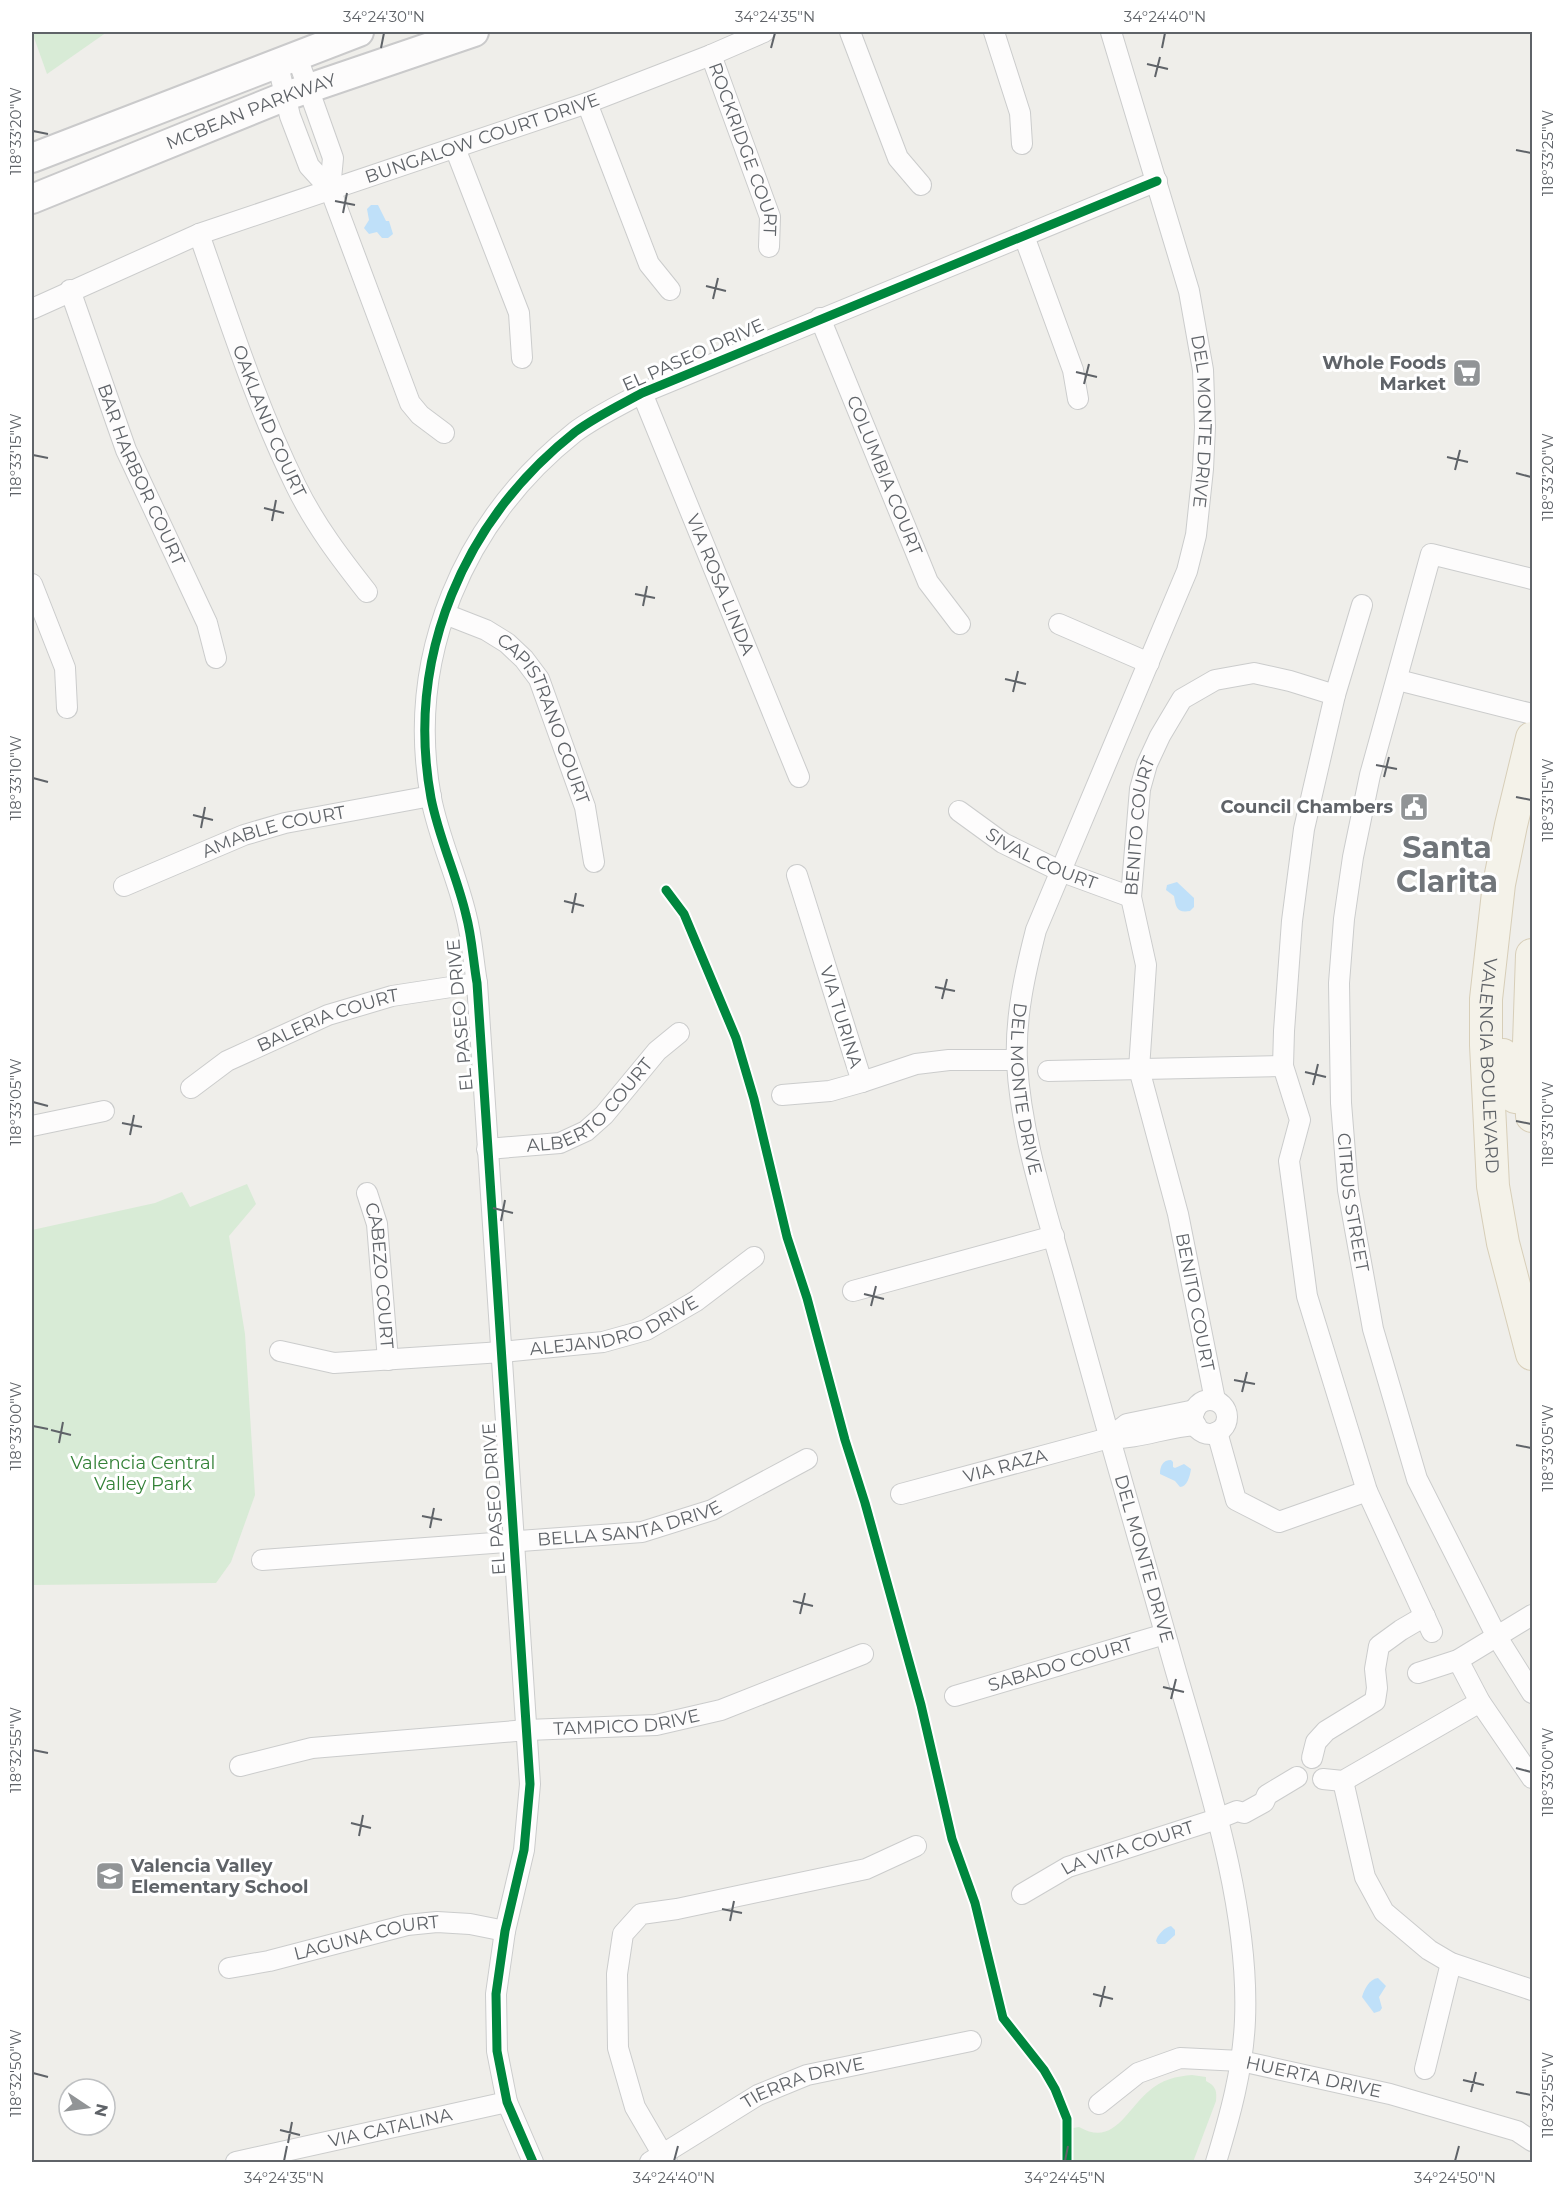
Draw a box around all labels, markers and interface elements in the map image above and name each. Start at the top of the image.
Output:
text: 34°24'30"N [343,7,425,26]
text: 34°24'35"N [735,7,815,26]
text: 34°24'40"N [1124,7,1206,26]
street label: ROCKRIDGE COURT [704,59,781,237]
street label: MCBEAN PARKWAY [163,69,340,154]
text: 118°33'20"W [6,87,25,175]
street label: BUNGALOW COURT DRIVE [362,88,603,188]
text: 118°33'25"W [1538,110,1557,196]
street label: EL PASEO DRIVE [619,314,767,396]
street label: DEL MONTE DRIVE [1186,333,1216,509]
street label: OAKLAND COURT [228,342,311,502]
place label: Whole Foods Market [1322,352,1446,395]
supermarket icon: Whole Foods Market [1451,357,1483,389]
street label: BAR HARBOR COURT [93,381,190,570]
street label: COLUMBIA COURT [842,392,927,559]
text: 118°33'15"W [6,413,25,497]
text: 118°33'20"W [1538,433,1557,521]
street label: VIA ROSA LINDA [682,511,759,658]
street label: CAPISTRANO COURT [493,629,594,807]
text: 118°33'10"W [6,735,25,821]
street label: BENITO COURT [1120,752,1160,897]
text: 118°33'15"W [1538,758,1557,842]
public building icon: Council Chambers [1398,791,1430,823]
place label: Council Chambers [1221,796,1393,818]
street label: AMABLE COURT [199,801,348,863]
street label: SIVAL COURT [981,823,1101,895]
district label: Santa Clarita [1396,829,1498,900]
street label: EL PASEO DRIVE [442,938,478,1092]
street label: VALENCIA BOULEVARD [1474,957,1503,1174]
street label: VIA TURINA [815,963,867,1071]
street label: BALERIA COURT [253,984,400,1057]
street label: DEL MONTE DRIVE [1006,1001,1047,1177]
street label: ALBERTO COURT [526,1053,658,1157]
text: 118°33'05"W [6,1058,25,1146]
text: 118°33'10"W [1538,1081,1557,1167]
street label: CITRUS STREET [1332,1132,1374,1274]
street label: CABEZO COURT [360,1200,398,1350]
street label: BENITO COURT [1171,1231,1219,1374]
street label: ALEJANDRO DRIVE [529,1291,702,1360]
text: 118°33'00"W [6,1381,25,1471]
text: 118°33'05"W [1538,1404,1557,1492]
street label: EL PASEO DRIVE [478,1422,510,1576]
street label: VIA RAZA [961,1444,1050,1488]
park label: Valencia Central Valley Park [71,1452,215,1495]
street label: DEL MONTE DRIVE [1110,1472,1178,1645]
street label: BELLA SANTA DRIVE [537,1496,726,1551]
street label: SABADO COURT [986,1633,1136,1697]
street label: TAMPICO DRIVE [553,1704,702,1740]
text: 118°32'55"W [6,1707,25,1793]
text: 118°33'00"W [1538,1727,1557,1817]
street label: LA VITA COURT [1057,1816,1197,1880]
place label: Valencia Valley Elementary School [130,1855,308,1898]
school or university icon: Valencia Valley Elementary School [94,1860,126,1892]
street label: LAGUNA COURT [292,1911,441,1965]
text: 118°32'50"W [6,2029,25,2117]
street label: HUERTA DRIVE [1244,2051,1384,2103]
street label: TIERRA DRIVE [737,2052,866,2114]
text: 118°32'55"W [1538,2052,1557,2138]
north arrow [57,2077,117,2137]
text: N [90,2102,112,2119]
street label: VIA CATALINA [326,2103,454,2152]
text: 34°24'35"N [244,2168,324,2187]
text: 34°24'40"N [633,2168,715,2187]
text: 34°24'45"N [1025,2168,1105,2187]
text: 34°24'50"N [1414,2168,1496,2187]

